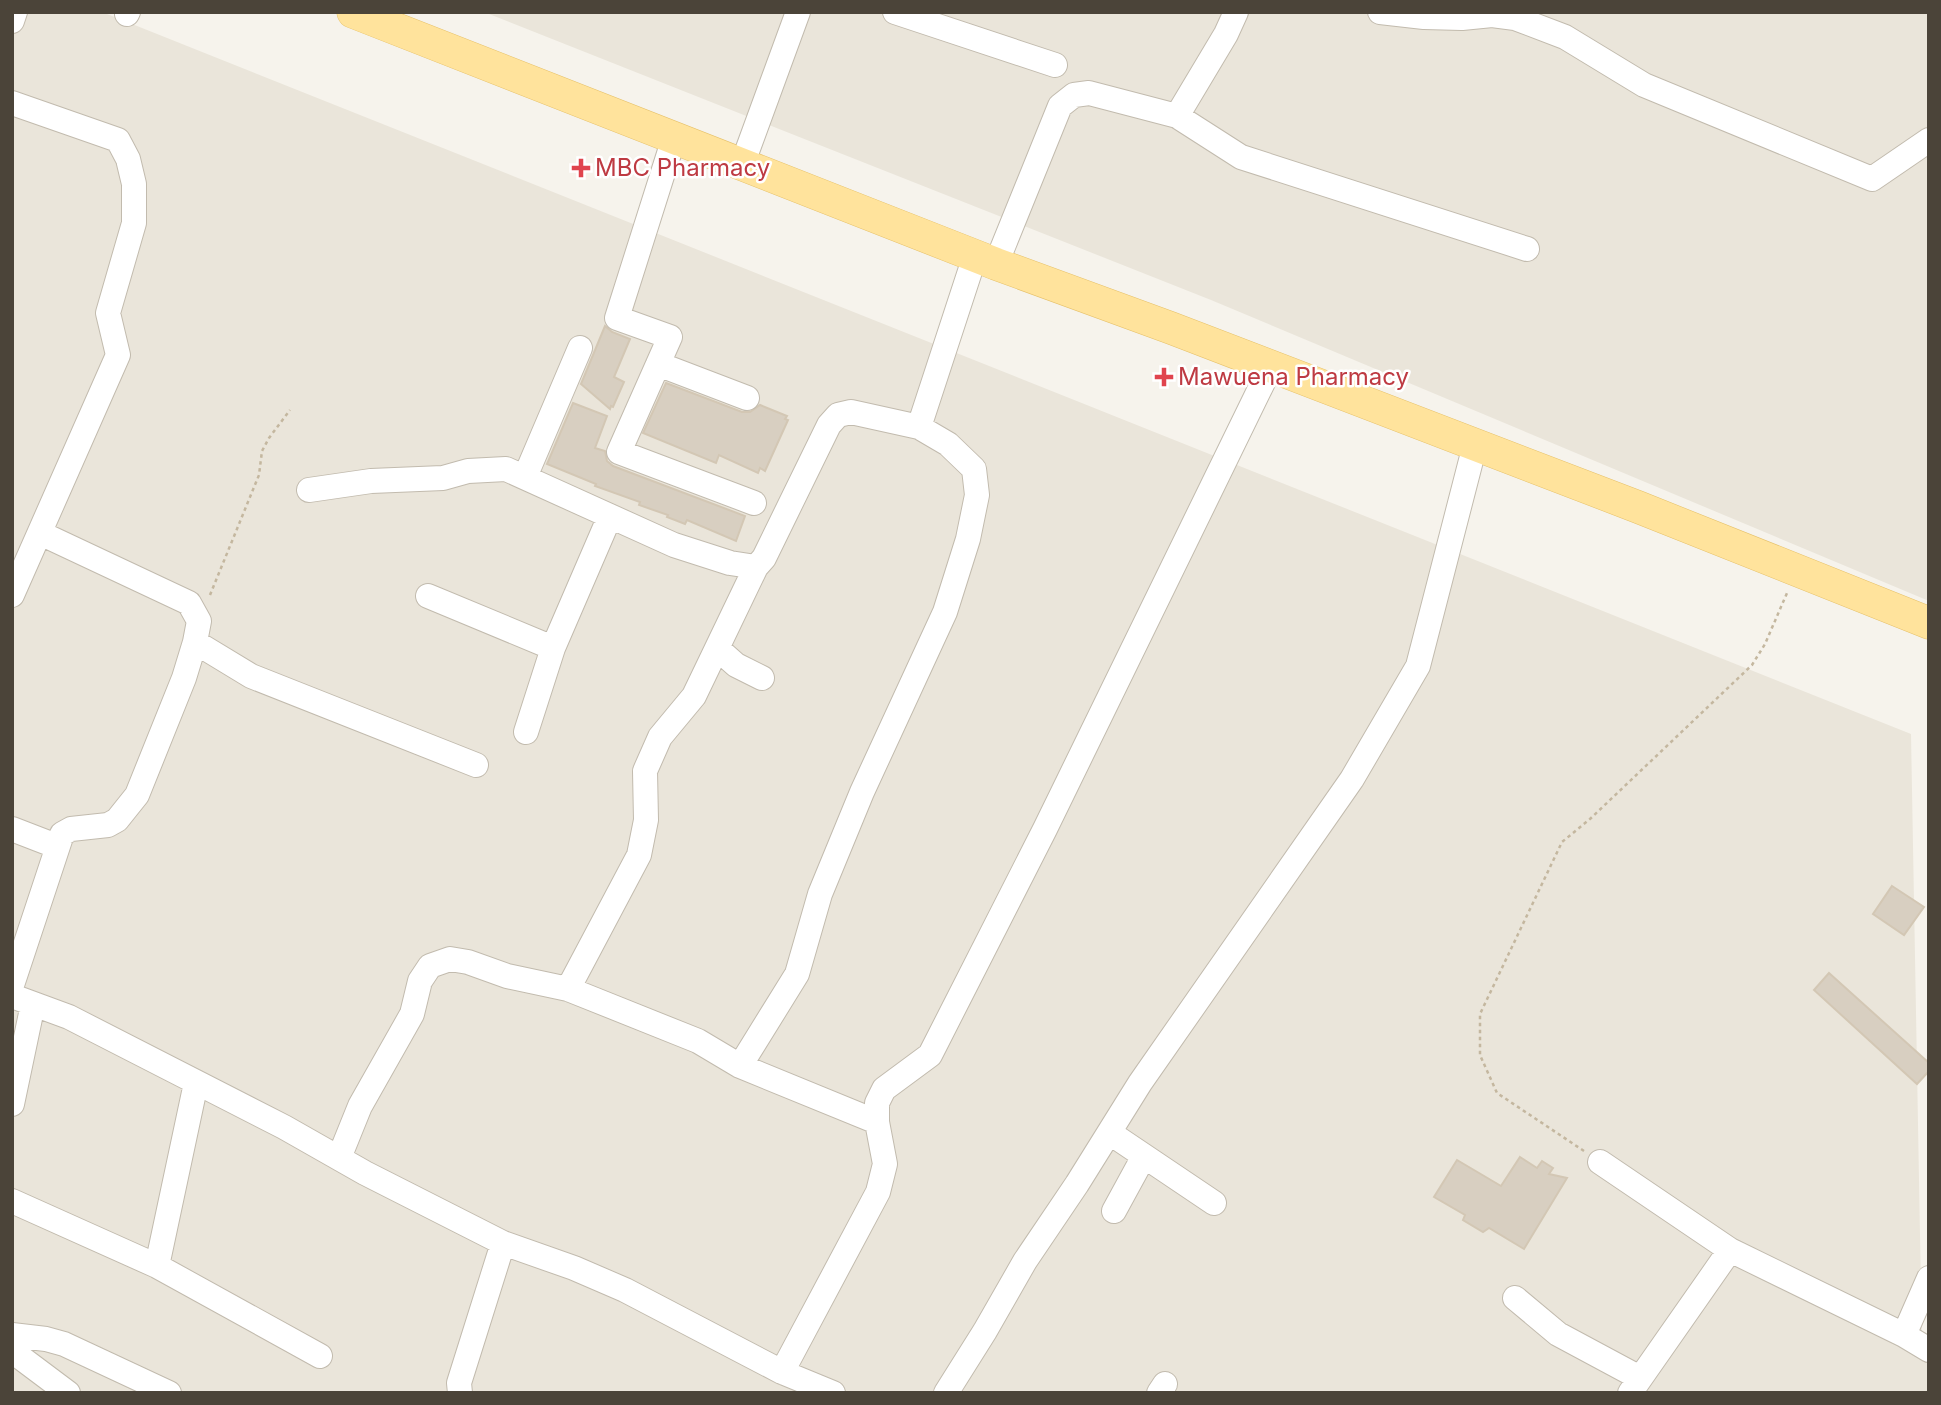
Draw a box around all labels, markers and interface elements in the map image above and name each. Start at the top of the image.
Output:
place label: MBC Pharmacy [595,153,770,182]
marker: MBC Pharmacy [573,160,589,176]
place label: Mawuena Pharmacy [1178,362,1409,391]
marker: Mawuena Pharmacy [1156,369,1172,385]

